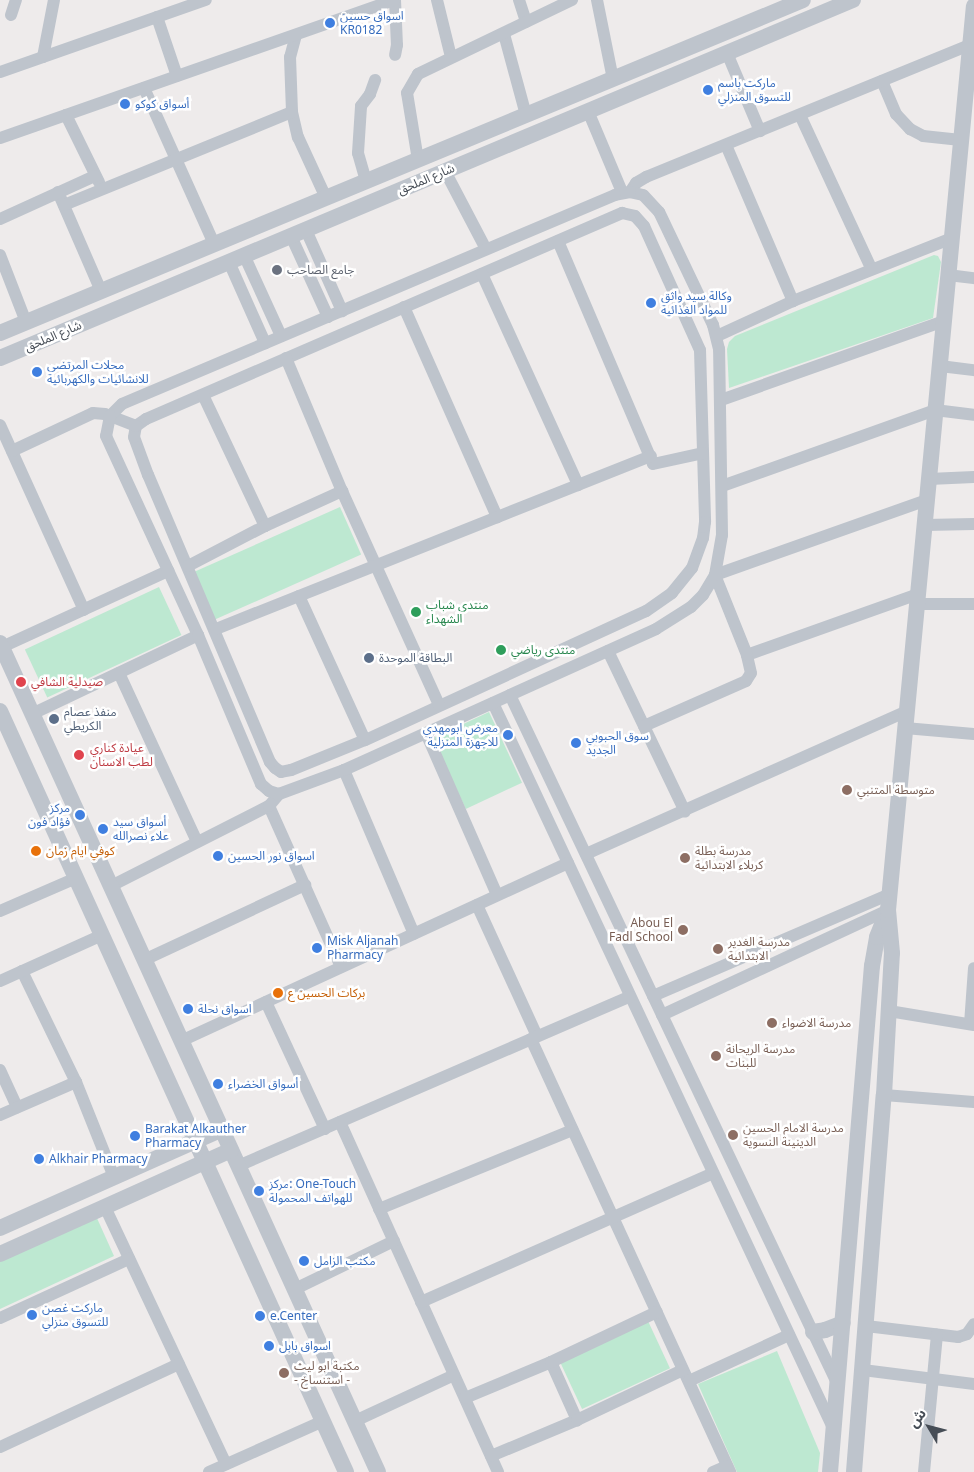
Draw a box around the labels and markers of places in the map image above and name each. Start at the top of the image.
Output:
place label: اسواق حسين KR0182 [340,9,404,37]
marker: اسواق حسين KR0182 [324,17,336,29]
place label: ماركت باسم للتسوق المنزلي [718,76,791,104]
marker: ماركت باسم للتسوق المنزلي [702,84,714,96]
place label: أسواق كوكو [135,97,189,111]
marker: أسواق كوكو [119,98,131,110]
place label: جامع الصاحب [287,263,354,277]
marker: جامع الصاحب [271,264,283,276]
place label: وكالة سيد واثق للمواد الغذائية [661,289,732,317]
marker: وكالة سيد واثق للمواد الغذائية [645,297,657,309]
place label: محلات المرتضى للانشائيات والكهربائية [47,358,149,386]
marker: محلات المرتضى للانشائيات والكهربائية [31,366,43,378]
place label: منتدى شباب الشهداء [426,598,488,626]
marker: منتدى شباب الشهداء [410,606,422,618]
place label: منتدى رياضي [511,643,575,657]
marker: منتدى رياضي [495,644,507,656]
place label: البطاقة الموحدة [379,651,452,665]
marker: البطاقة الموحدة [363,652,375,664]
place label: صيدلية الشافي [31,675,103,689]
marker: صيدلية الشافي [15,676,27,688]
place label: منفذ عصام الكريطي [64,705,117,733]
marker: منفذ عصام الكريطي [48,713,60,725]
place label: معرض ابومهدي للاجهزة المنزلية [423,721,498,749]
marker: معرض ابومهدي للاجهزة المنزلية [502,729,514,741]
place label: سوق الحبوبي الجديد [586,729,649,757]
marker: سوق الحبوبي الجديد [570,737,582,749]
place label: عيادة كناري لطب الاسنان [90,741,153,769]
marker: عيادة كناري لطب الاسنان [72,748,86,762]
place label: متوسطة المتنبي [857,783,935,797]
marker: متوسطة المتنبي [841,784,853,796]
place label: مركز فؤاد فون [28,801,70,829]
marker: مركز فؤاد فون [74,809,86,821]
place label: أسواق سيد علاء نصرالله [113,815,169,843]
marker: أسواق سيد علاء نصرالله [97,823,109,835]
place label: كوفي ايام زمان [46,844,115,858]
place label: مدرسة بطلة كربلاء الابتدائية [695,844,763,872]
marker: كوفي ايام زمان [30,845,42,857]
place label: اسواق نور الحسين [228,849,315,863]
marker: اسواق نور الحسين [212,850,224,862]
marker: مدرسة بطلة كربلاء الابتدائية [679,852,691,864]
place label: Abou El Fadl School [609,916,673,944]
marker: Abou El Fadl School [677,924,689,936]
place label: Misk Aljanah Pharmacy [327,934,398,962]
place label: مدرسة الغدير الابتدائية [728,935,790,963]
marker: Misk Aljanah Pharmacy [311,942,323,954]
marker: مدرسة الغدير الابتدائية [712,943,724,955]
place label: بركات الحسين ع [288,986,365,1000]
marker: بركات الحسين ع [272,987,284,999]
place label: اسواق نحلة [198,1002,251,1016]
marker: اسواق نحلة [182,1003,194,1015]
place label: مدرسة الاضواء [782,1016,851,1030]
marker: مدرسة الاضواء [766,1017,778,1029]
place label: مدرسة الريحانة للبنات [726,1042,795,1070]
marker: مدرسة الريحانة للبنات [710,1050,722,1062]
place label: أسواق الخضراء [228,1077,298,1091]
marker: أسواق الخضراء [212,1078,224,1090]
place label: مدرسة الامام الحسين الدينينة النسوية [743,1121,844,1149]
place label: Barakat Alkauther Pharmacy [145,1122,246,1150]
marker: مدرسة الامام الحسين الدينينة النسوية [727,1129,739,1141]
marker: Barakat Alkauther Pharmacy [129,1130,141,1142]
place label: Alkhair Pharmacy [49,1152,148,1166]
marker: Alkhair Pharmacy [33,1153,45,1165]
place label: مركز: One-Touch للهواتف المحمولة [269,1177,356,1205]
marker: مركز: One-Touch للهواتف المحمولة [253,1185,265,1197]
place label: مكتب الزامل [314,1254,375,1268]
marker: مكتب الزامل [298,1255,310,1267]
place label: ماركت غصن للتسوق منزلي [42,1301,108,1329]
marker: ماركت غصن للتسوق منزلي [26,1309,38,1321]
place label: e.Center [270,1309,317,1323]
marker: e.Center [254,1310,266,1322]
place label: اسواق بابل [279,1339,331,1353]
marker: اسواق بابل [263,1340,275,1352]
place label: مكتبة ابو ليث - استنساخ - [294,1359,360,1387]
marker: مكتبة ابو ليث - استنساخ - [278,1367,290,1379]

